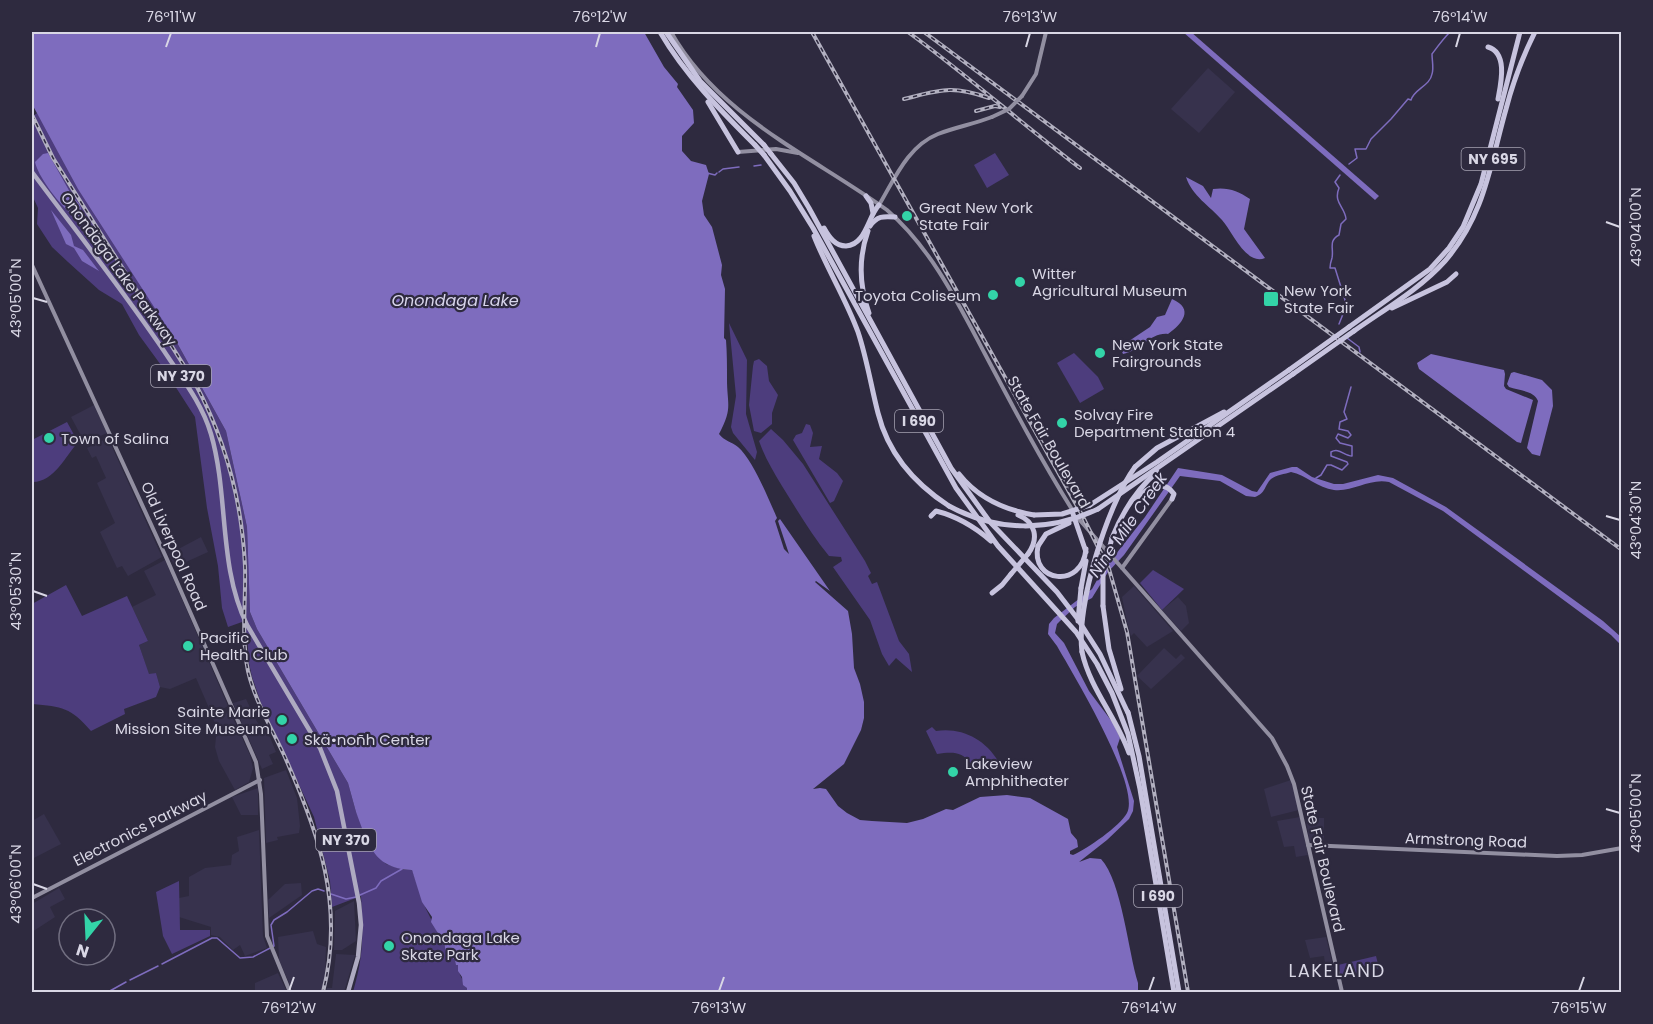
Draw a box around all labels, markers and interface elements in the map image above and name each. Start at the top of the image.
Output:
text: 76°11'W [146,6,197,27]
text: 76°12'W [573,6,628,27]
text: 76°13'W [1003,6,1058,27]
text: 76°14'W [1432,6,1488,27]
road number: NY 695 [1462,148,1524,170]
text: 43°04'00"N [1625,187,1646,267]
street label: Onondaga Lake Parkway [56,188,182,351]
place label: Great New York State Fair [919,197,1033,235]
marker: Great New York State Fair [900,209,914,223]
text: 43°05'00"N [5,258,26,338]
place label: Witter Agricultural Museum [1032,263,1187,301]
marker: Witter Agricultural Museum [1013,275,1027,289]
place label: New York State Fair [1284,280,1355,318]
place label: Toyota Coliseum [855,285,981,306]
marker: Toyota Coliseum [986,288,1000,302]
water label: Onondaga Lake [391,289,519,312]
marker: New York State Fair [1262,290,1280,308]
place label: New York State Fairgrounds [1112,334,1223,372]
marker: New York State Fairgrounds [1093,346,1107,360]
road number: NY 370 [151,365,211,387]
street label: State Fair Boulevard [1002,372,1096,512]
place label: Solvay Fire Department Station 4 [1074,404,1235,442]
road number: I 690 [895,410,943,432]
marker: Solvay Fire Department Station 4 [1055,416,1069,430]
place label: Town of Salina [61,428,169,449]
marker: Town of Salina [42,431,56,445]
water label: Nine Mile Creek [1083,467,1173,582]
street label: Old Liverpool Road [136,478,212,614]
text: 43°04'30"N [1625,481,1646,559]
text: 43°05'30"N [5,552,26,630]
place label: Pacific Health Club [200,627,288,665]
marker: Pacific Health Club [181,639,195,653]
place label: Sainte Marie Mission Site Museum [115,701,270,739]
marker: Sainte Marie Mission Site Museum [275,713,289,727]
place label: Skä•noñh Center [304,729,430,750]
marker: Skä•noñh Center [285,732,299,746]
place label: Lakeview Amphitheater [965,753,1069,791]
marker: Lakeview Amphitheater [946,765,960,779]
text: 43°05'00"N [1625,773,1646,853]
street label: State Fair Boulevard [1296,784,1350,934]
street label: Electronics Parkway [69,785,211,871]
street label: Armstrong Road [1404,827,1528,853]
road number: NY 370 [316,829,376,851]
text: 43°06'00"N [5,844,26,924]
road number: I 690 [1134,885,1182,907]
north arrow [57,907,117,967]
place label: Onondaga Lake Skate Park [401,927,520,965]
text: N [73,938,92,964]
marker: Onondaga Lake Skate Park [382,939,396,953]
district label: LAKELAND [1288,958,1386,983]
text: 76°12'W [262,997,317,1018]
text: 76°13'W [692,997,747,1018]
text: 76°14'W [1121,997,1177,1018]
text: 76°15'W [1551,997,1607,1018]

